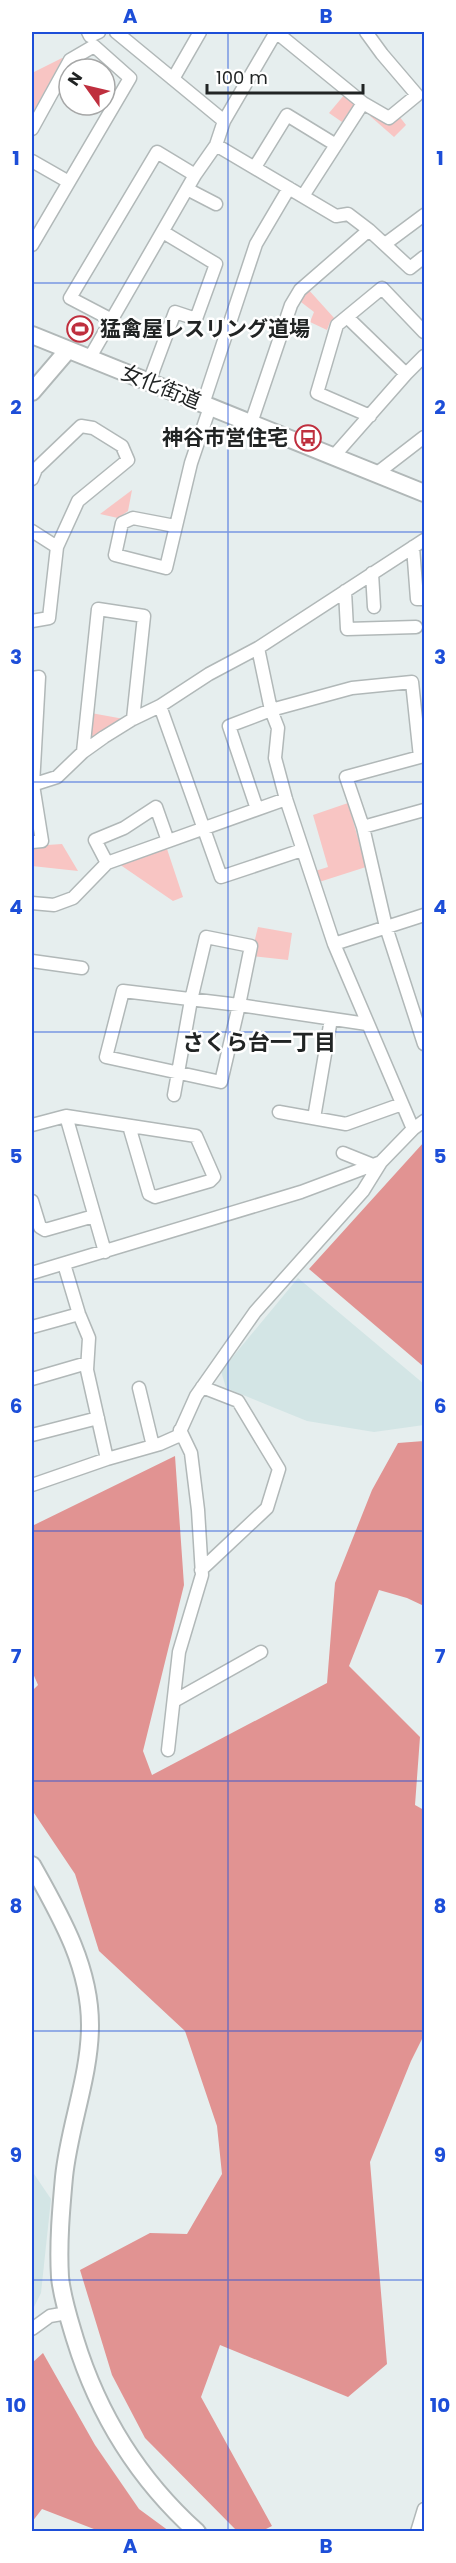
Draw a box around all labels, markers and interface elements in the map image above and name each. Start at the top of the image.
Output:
text: A [123,2,138,30]
text: B [319,2,333,30]
north arrow [57,57,117,117]
scale bar [207,57,363,95]
text: 100 m [216,65,268,90]
text: N [62,67,88,90]
text: 1 [12,144,20,172]
text: 1 [436,144,444,172]
sports icon: 猛禽屋レスリング道場 [65,314,95,344]
place label: 猛禽屋レスリング道場 [100,314,310,343]
street label: 女化街道 [117,357,206,416]
text: 2 [10,393,22,421]
text: 2 [434,393,446,421]
place label: 神谷市営住宅 [162,423,288,452]
bus stop icon: 神谷市営住宅 [293,423,323,453]
text: 3 [10,643,22,671]
text: 3 [434,643,446,671]
text: 4 [9,893,23,921]
text: 4 [433,893,447,921]
district label: さくら台一丁目 [182,1027,336,1058]
text: 5 [10,1142,23,1170]
text: 5 [434,1142,447,1170]
text: 6 [10,1392,22,1420]
text: 6 [434,1392,446,1420]
text: 7 [11,1642,22,1670]
text: 7 [435,1642,446,1670]
text: 8 [10,1892,22,1920]
text: 8 [434,1892,446,1920]
text: 9 [10,2141,22,2169]
text: 9 [434,2141,446,2169]
text: 10 [6,2391,26,2419]
text: 10 [430,2391,450,2419]
text: A [123,2532,138,2560]
text: B [319,2532,333,2560]

